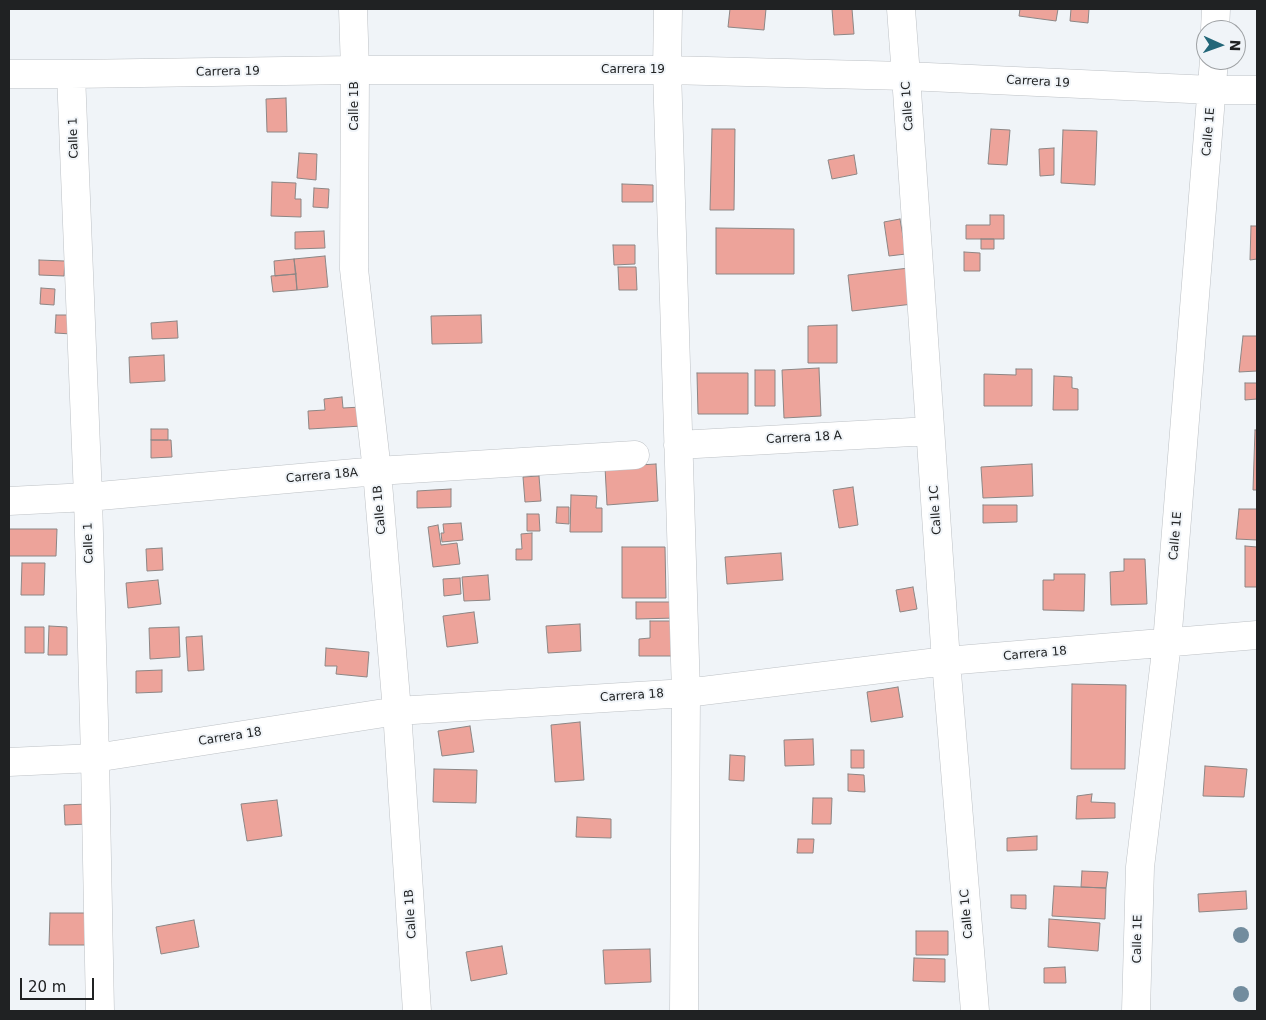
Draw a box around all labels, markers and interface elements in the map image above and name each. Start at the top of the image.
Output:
north arrow [1196,20,1246,70]
text: N [1227,39,1243,52]
street label: Carrera 19 [601,63,665,77]
street label: Carrera 19 [196,64,260,80]
street label: Carrera 19 [1006,73,1070,91]
street label: Calle 1B [348,81,362,131]
street label: Calle 1C [899,81,917,131]
street label: Calle 1E [1200,107,1218,157]
street label: Calle 1 [66,117,82,159]
street label: Carrera 18 A [766,429,842,447]
street label: Carrera 18A [285,466,359,486]
street label: Calle 1B [371,485,389,535]
street label: Calle 1C [927,485,945,535]
street label: Calle 1E [1167,511,1185,561]
street label: Calle 1 [81,522,97,564]
street label: Carrera 18 [1003,644,1067,664]
street label: Carrera 18 [600,687,664,705]
street label: Carrera 18 [197,725,263,749]
street label: Calle 1B [402,889,420,939]
street label: Calle 1C [958,889,976,939]
street label: Calle 1E [1130,914,1146,964]
scale bar [22,968,96,1000]
text: 20 m [28,978,66,996]

